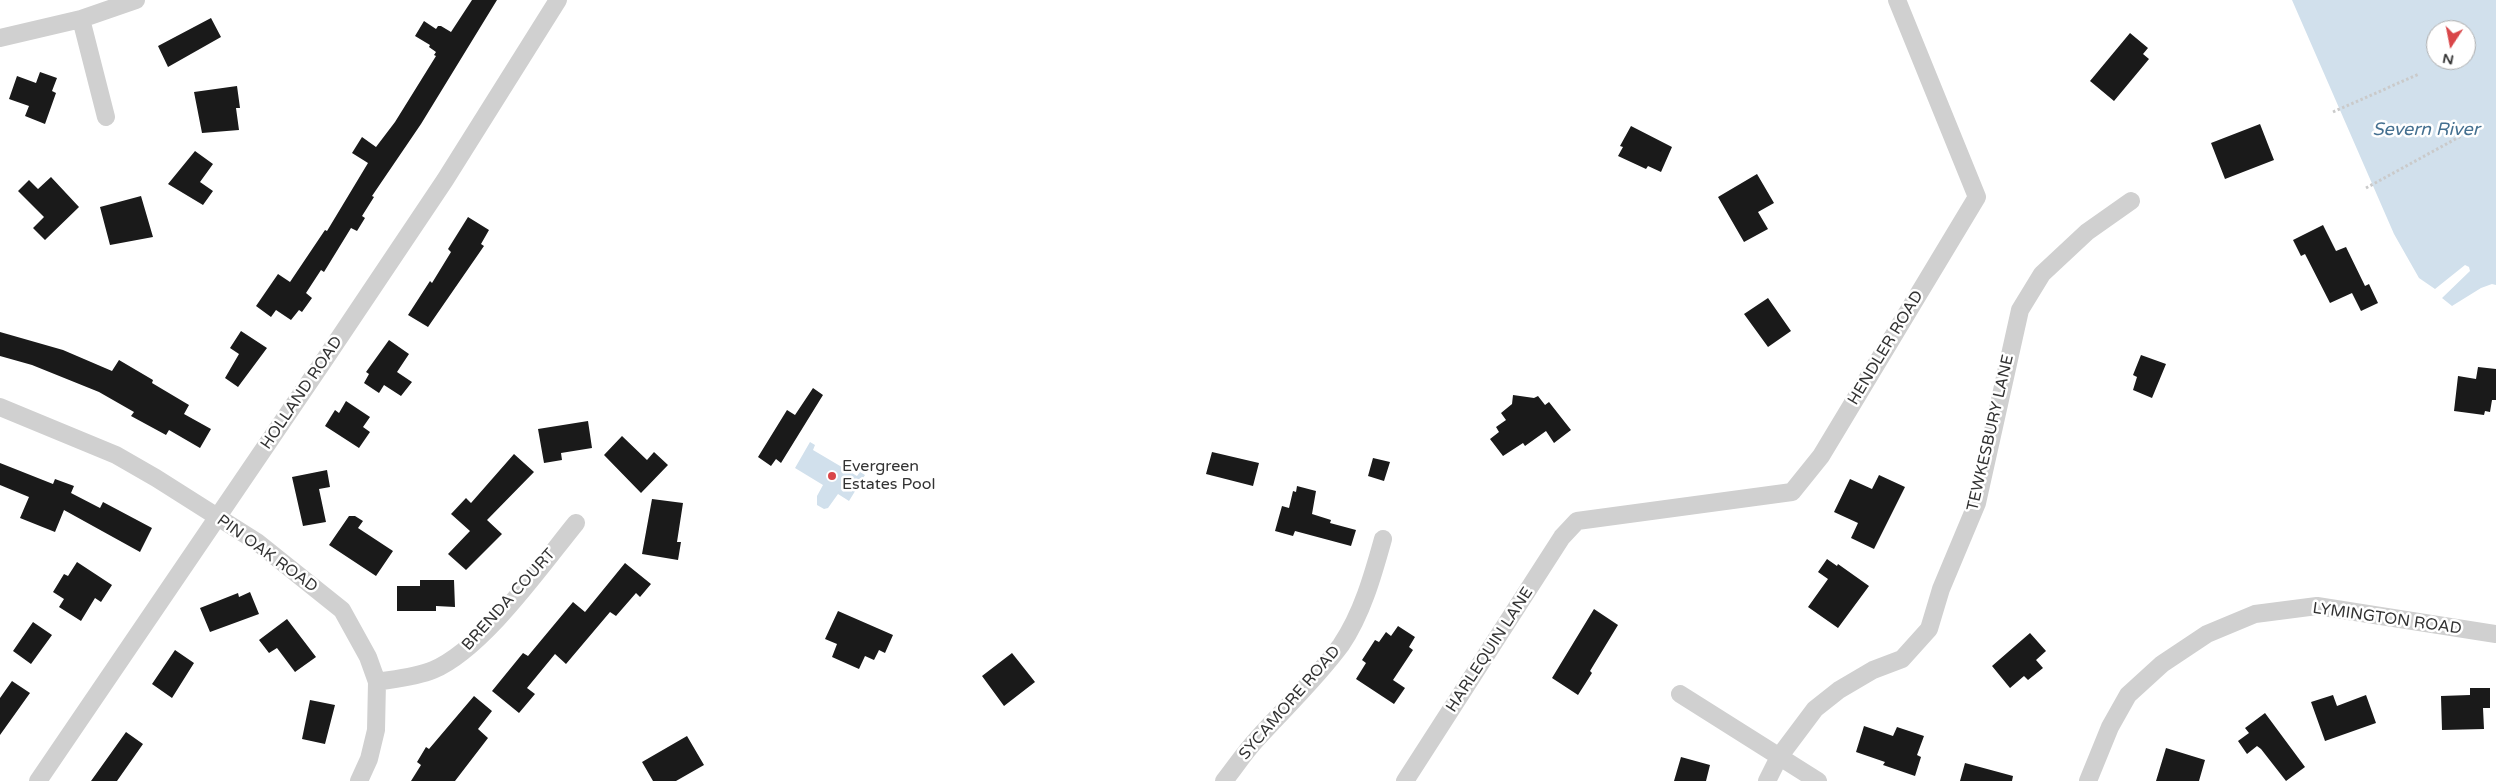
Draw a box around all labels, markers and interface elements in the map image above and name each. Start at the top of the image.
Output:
north arrow [2426,20,2476,70]
text: N [2441,50,2455,69]
water label: Severn River [2372,119,2480,141]
street label: HENDLER ROAD [1844,287,1928,409]
street label: HOLLAND ROAD [257,333,347,453]
street label: TEWKESBURY LANE [1964,353,2018,513]
place label: Evergreen Estates Pool [842,457,936,495]
marker: Evergreen Estates Pool [826,470,838,482]
street label: PIN OAK ROAD [213,511,321,597]
street label: BRENDA COURT [458,545,560,655]
street label: HARLEQUIN LANE [1442,584,1538,716]
street label: LYMINGTON ROAD [2311,599,2463,639]
street label: SYCAMORE ROAD [1235,642,1345,764]

